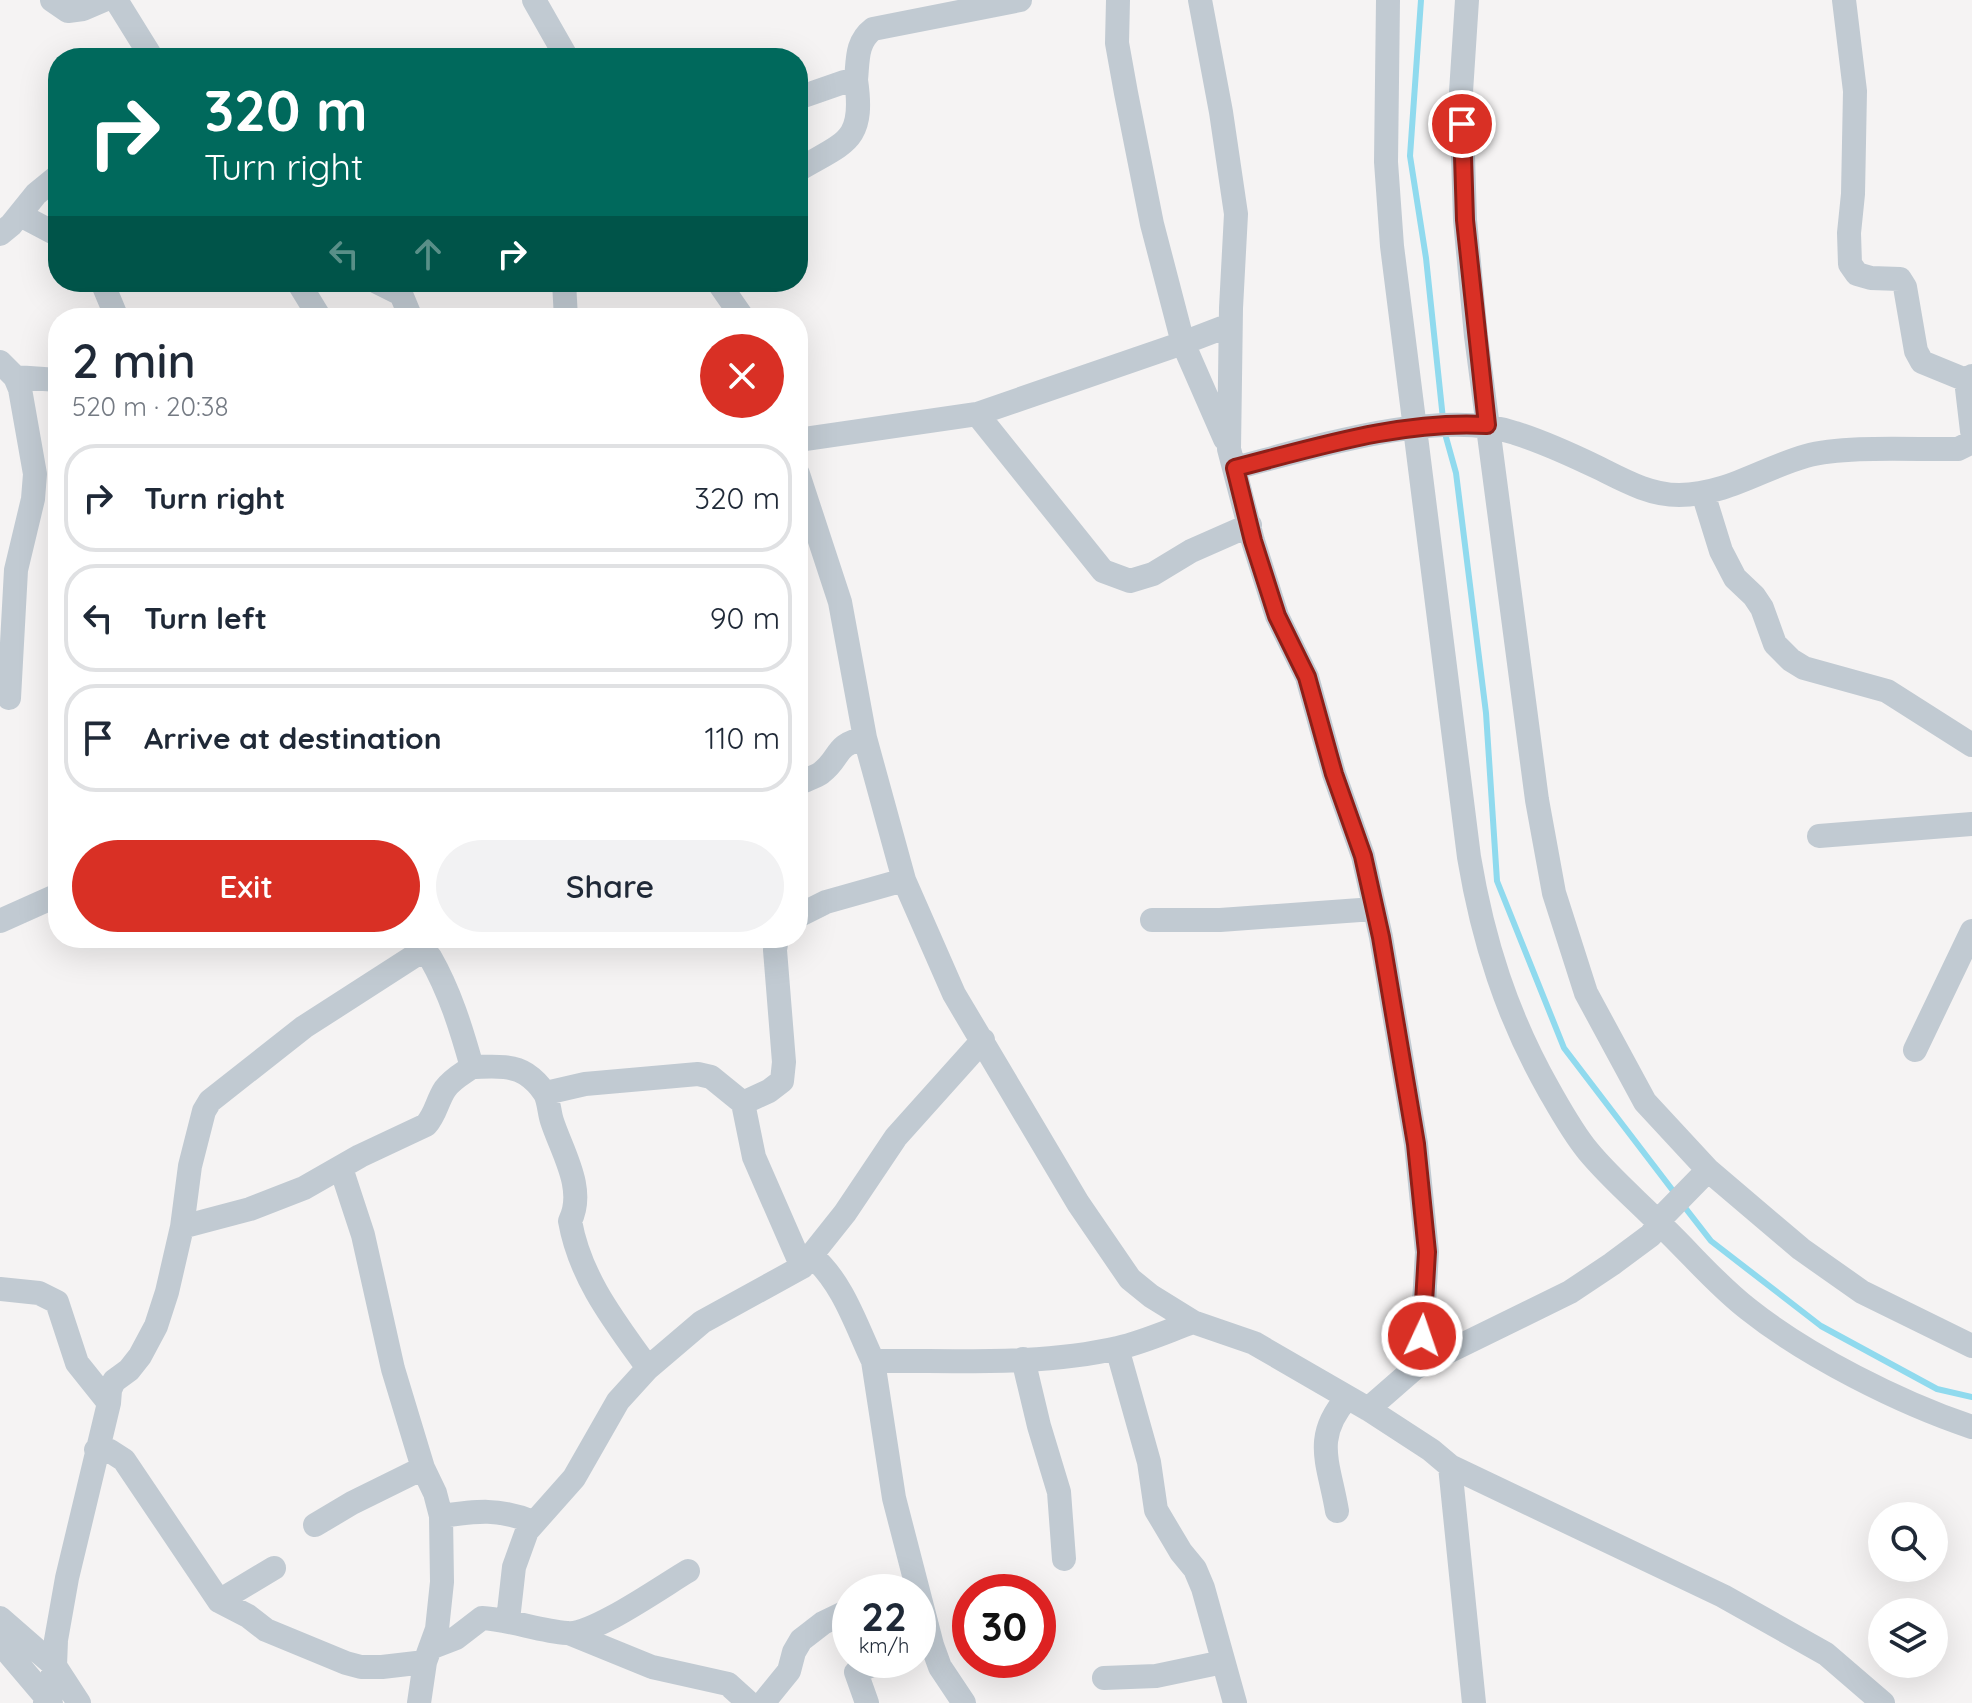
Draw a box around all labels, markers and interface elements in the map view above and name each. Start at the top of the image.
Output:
text: 320 m [204,75,368,145]
icon: right [72,80,176,184]
pin [1428,90,1496,158]
icon: arrive [1440,102,1484,146]
text: Turn right [204,144,363,189]
icon: left [322,232,366,276]
icon: ahead [406,232,450,276]
icon: right [490,232,534,276]
text: 2 min [72,330,196,390]
button: close [700,334,784,418]
text: 520 m · 20:38 [72,390,229,423]
icon: right [76,476,120,520]
text: Turn right [144,479,285,517]
text: 320 m [694,479,780,517]
icon: left [76,596,120,640]
text: Turn left [144,599,267,637]
text: 90 m [710,599,780,637]
icon: arrive [76,716,120,760]
text: Arrive at destination [144,719,442,757]
text: 110 m [704,719,780,757]
button: Exit [72,840,420,932]
button: Share [436,840,784,932]
position arrow [1380,1294,1464,1378]
map controls [1868,1502,1948,1678]
button: search [1868,1502,1948,1582]
speed limit sign: 30 [952,1574,1056,1678]
text: 22 [861,1591,907,1641]
button: layers [1868,1598,1948,1678]
text: km/h [859,1633,909,1658]

